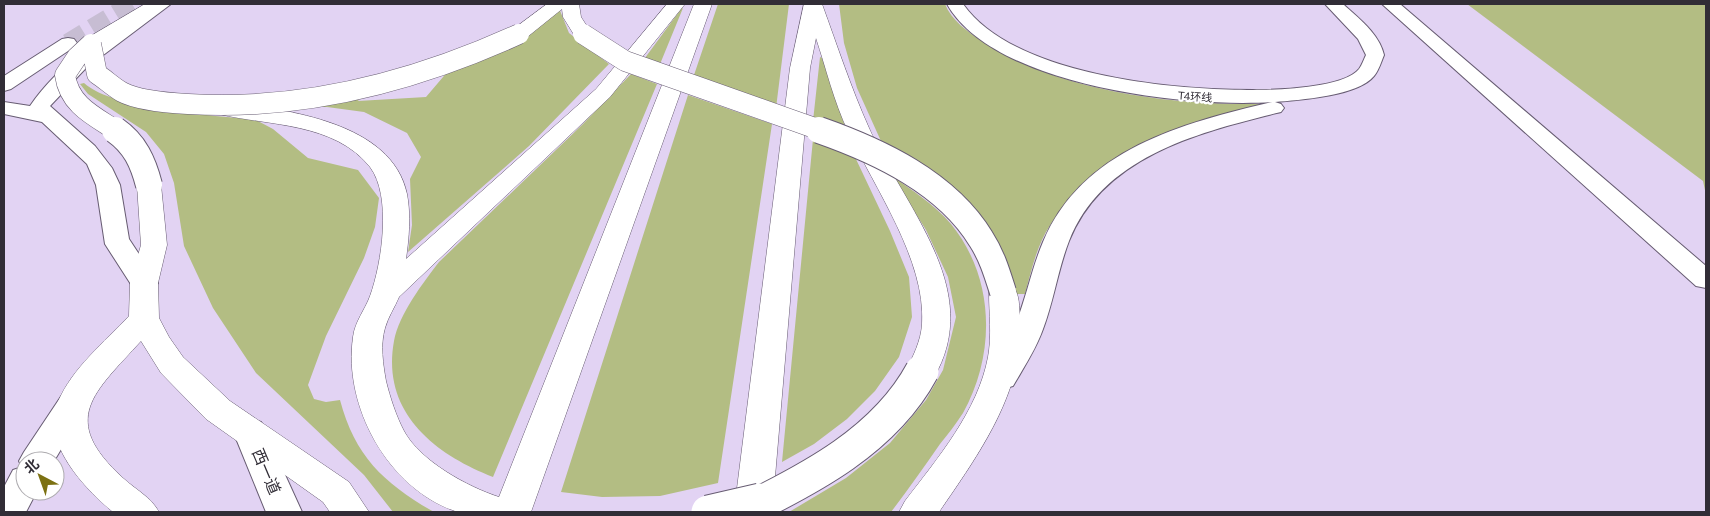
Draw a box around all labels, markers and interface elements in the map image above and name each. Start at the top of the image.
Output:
street label: T4环线 [1177,88,1213,104]
street label: 西一道 [249,445,285,497]
north arrow [15,451,65,501]
text: 北 [20,455,42,477]

